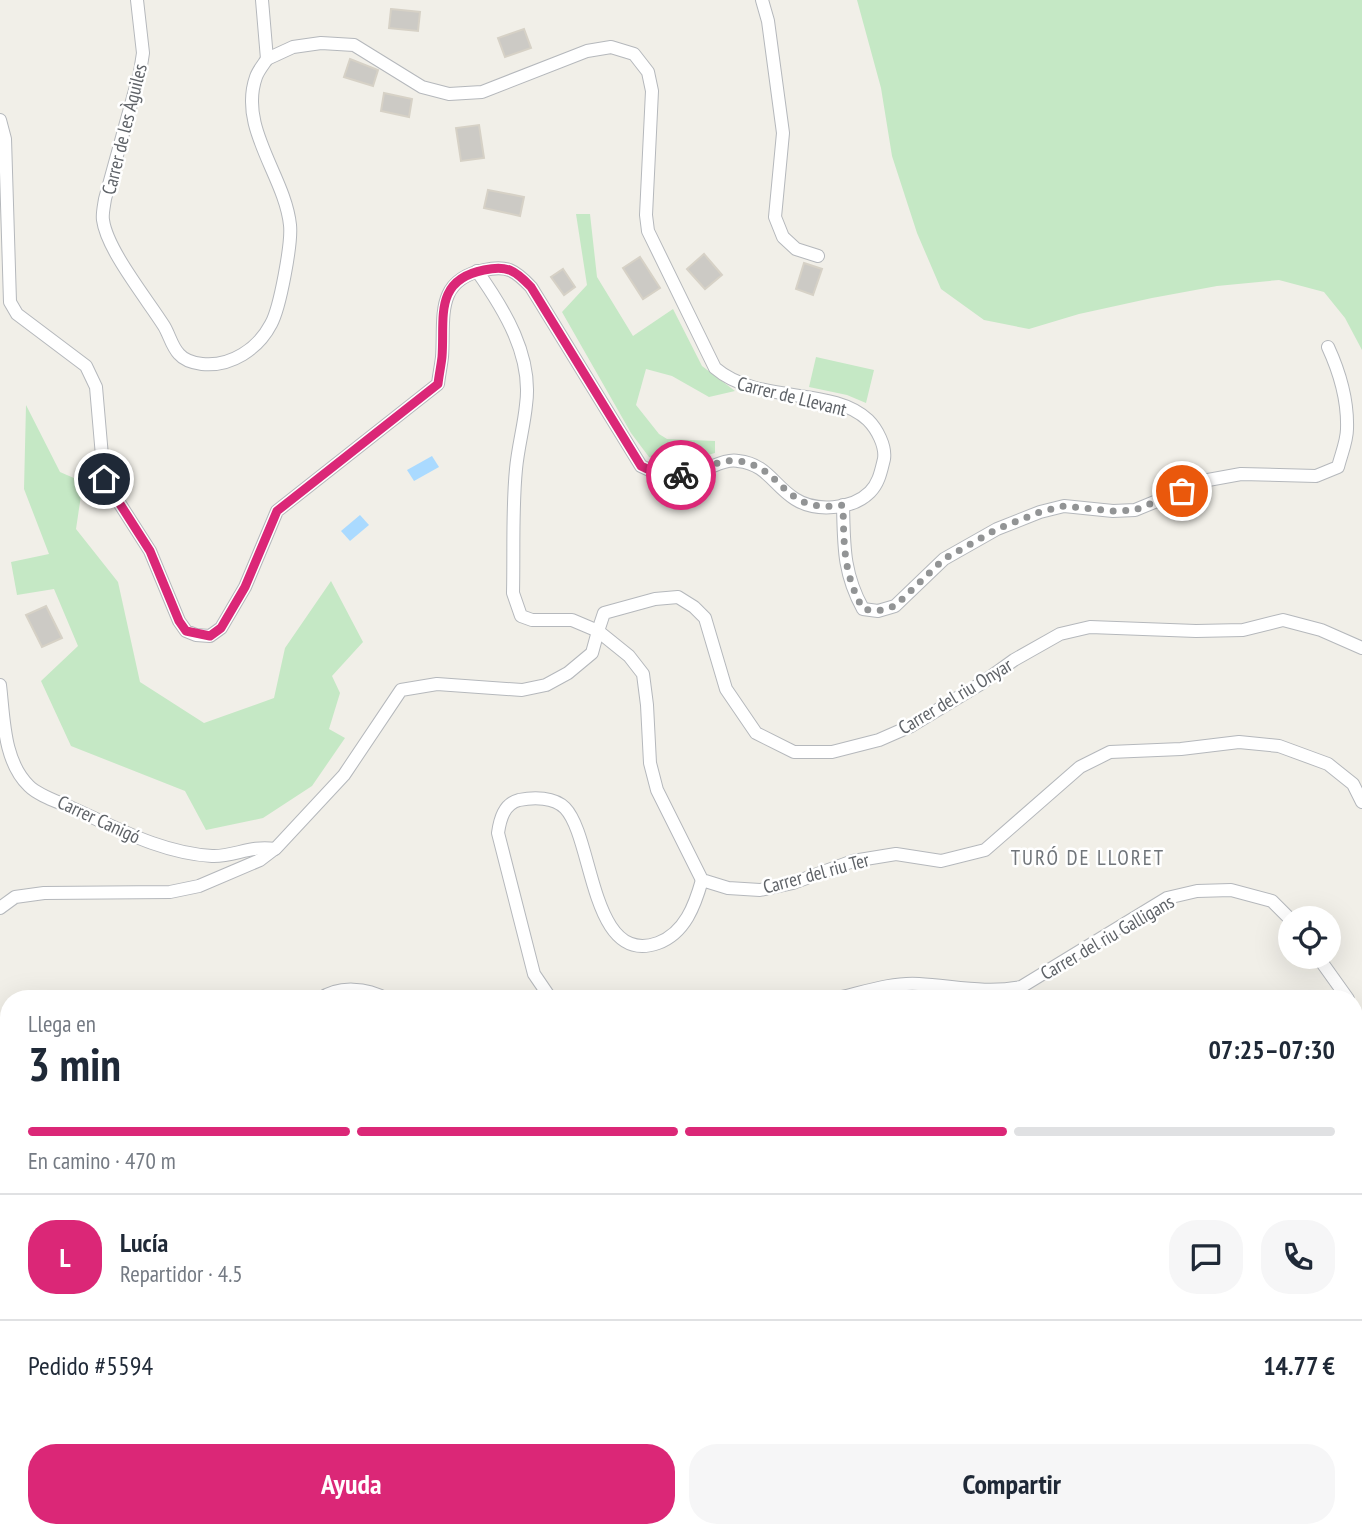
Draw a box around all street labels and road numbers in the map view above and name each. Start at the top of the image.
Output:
street label: Carrer de les Àguiles [96,61,152,197]
street label: Carrer de Llevant [735,371,850,421]
street label: Carrer del riu Onyar [894,652,1017,739]
street label: Carrer Canigó [54,789,144,849]
street label: Carrer del riu Ter [760,847,872,899]
street label: Carrer del riu Galligans [1036,889,1178,985]

